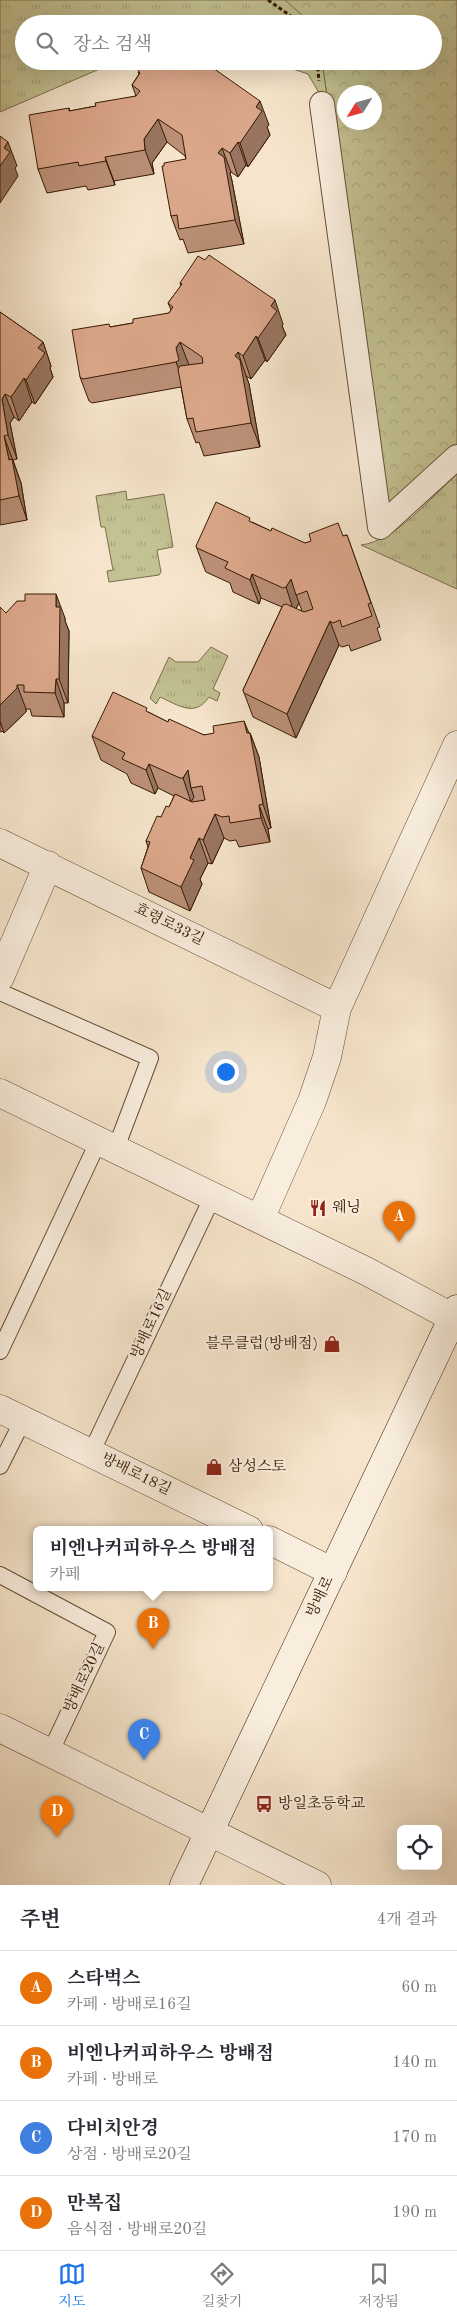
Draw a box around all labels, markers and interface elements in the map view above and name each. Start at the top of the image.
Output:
search box [15,15,442,70]
icon: search [33,29,61,57]
text: 장소 검색 [73,36,152,55]
north arrow [337,85,382,130]
street label: 효령로33길 [132,900,207,948]
your location [213,1059,239,1085]
restaurant icon: 웨닝 [308,1198,328,1218]
place label: 웨닝 [332,1199,361,1216]
pin: A [383,1201,415,1242]
street label: 방배로16길 [127,1286,175,1361]
shop icon: 블루클럽(방배점) [322,1334,342,1354]
place label: 블루클럽(방배점) [205,1335,318,1352]
street label: 방배로18길 [99,1450,174,1498]
shop icon: 삼성스토 [204,1457,224,1477]
place label: 삼성스토 [228,1458,286,1475]
popup [33,1526,273,1591]
text: 비엔나커피하우스 방배점 [49,1540,257,1559]
text: 카페 [49,1567,80,1583]
street label: 방배로 [303,1573,337,1620]
pin: B [137,1608,169,1649]
street label: 방배로20길 [60,1640,108,1715]
pin: C [128,1719,160,1760]
bus stop icon: 방일초등학교 [254,1794,274,1814]
place label: 방일초등학교 [278,1795,365,1812]
pin: D [41,1796,73,1837]
map controls [397,1825,442,1870]
button: locate [397,1825,442,1870]
text: 주변 [20,1910,61,1931]
text: 4개 결과 [377,1912,437,1928]
text: 스타벅스 [67,1970,140,1989]
text: A [30,1980,42,1996]
text: 60 m [401,1980,437,1996]
text: 카페 · 방배로16길 [67,1997,192,2013]
text: 비엔나커피하우스 방배점 [67,2045,274,2064]
text: B [30,2055,42,2071]
text: 140 m [392,2055,437,2071]
text: 카페 · 방배로 [67,2072,158,2088]
text: 다비치안경 [67,2120,159,2139]
text: C [31,2130,41,2146]
text: 170 m [392,2130,437,2146]
text: 상점 · 방배로20길 [67,2147,192,2163]
text: 만복집 [67,2195,122,2214]
text: D [30,2205,42,2221]
text: 190 m [392,2205,437,2221]
text: 음식점 · 방배로20길 [67,2222,207,2238]
tab: 지도 [58,2260,86,2311]
tab: 길찾기 [202,2260,242,2311]
tab: 저장됨 [358,2260,399,2311]

